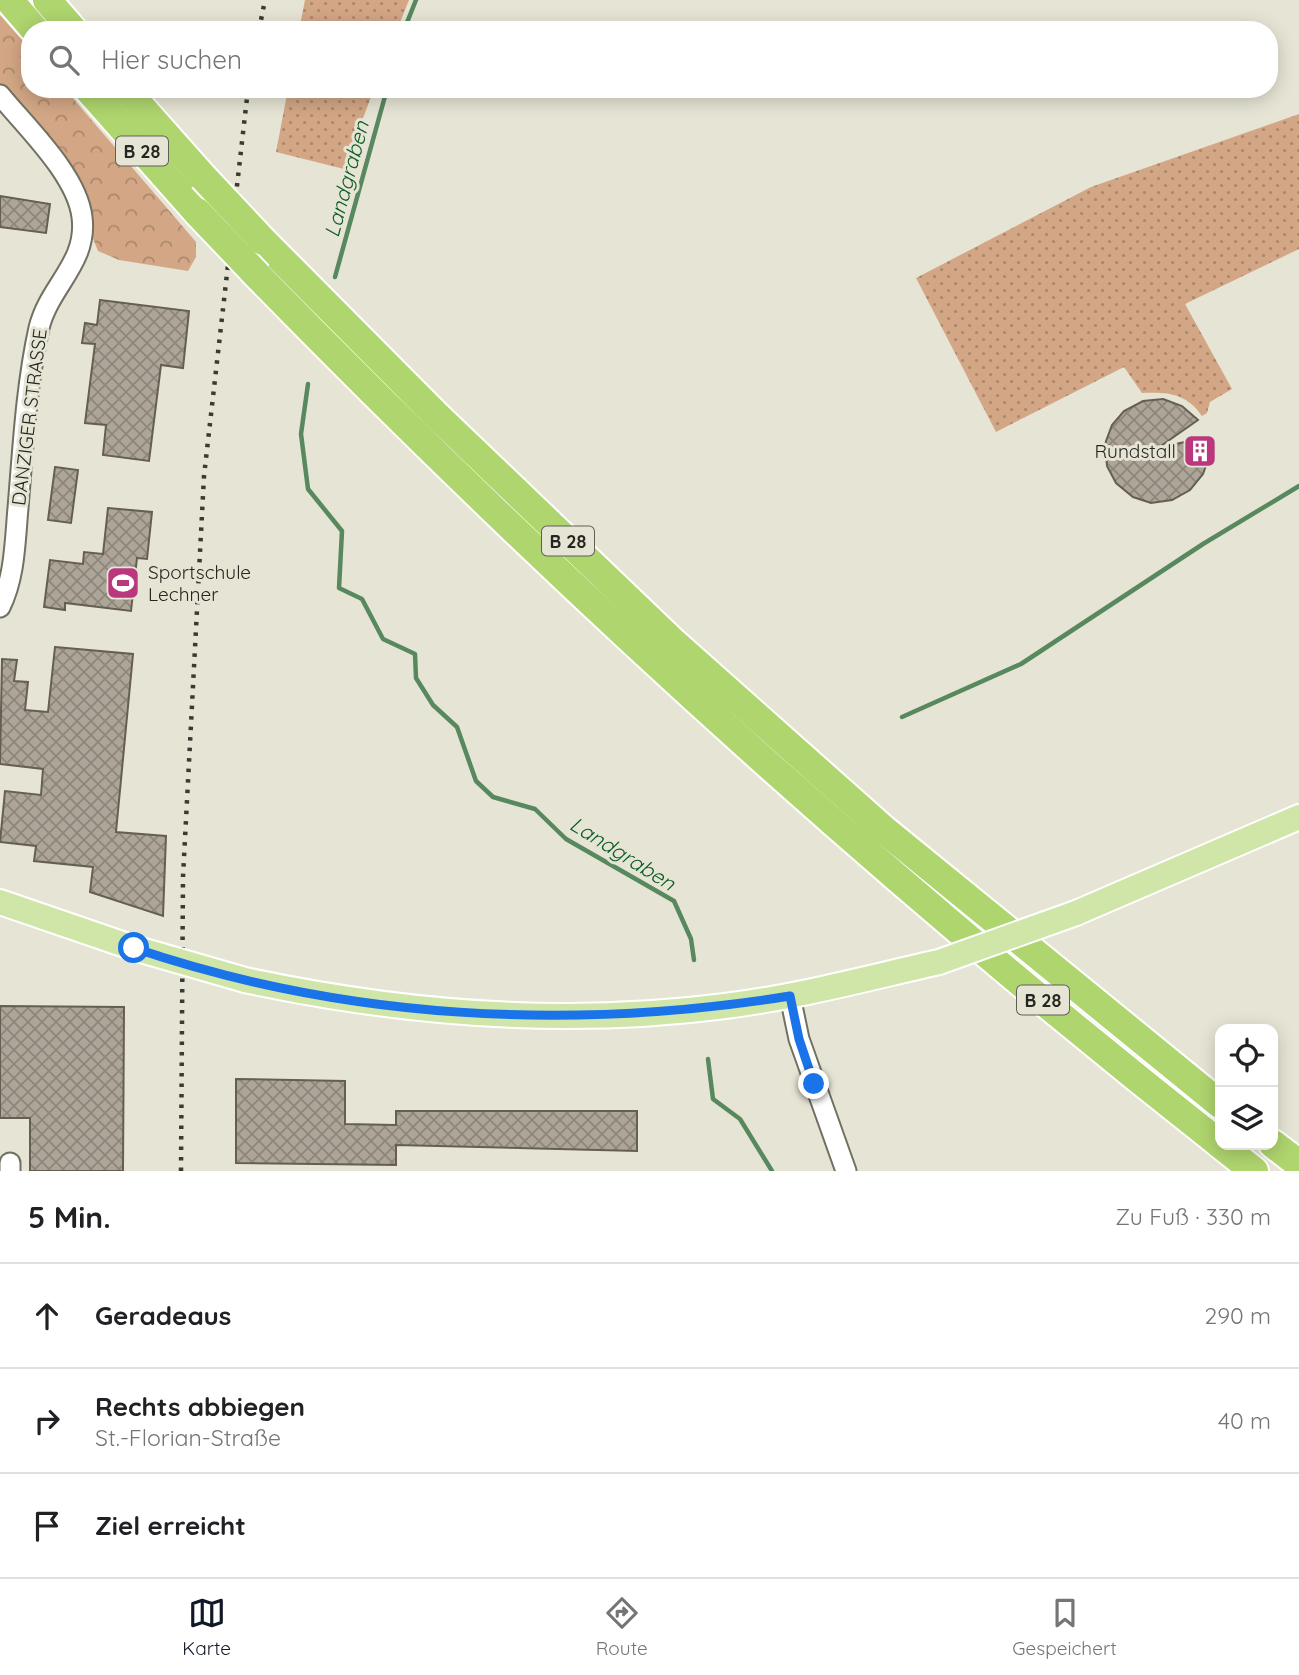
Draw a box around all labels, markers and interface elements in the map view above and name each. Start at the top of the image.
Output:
search box [21,21,1278,98]
icon: search [45,41,83,79]
text: Hier suchen [101,43,242,76]
water label: Landgraben [318,117,374,240]
road number: B 28 [116,136,168,166]
street label: DANZIGER STRASSE [6,327,52,507]
building icon: Rundstall [1181,432,1219,470]
place label: Rundstall [1095,439,1176,463]
road number: B 28 [542,526,594,556]
place label: Sportschule Lechner [148,560,251,606]
sports icon: Sportschule Lechner [104,564,142,602]
water label: Landgraben [566,810,681,896]
route start [118,932,149,963]
road number: B 28 [1017,986,1069,1015]
map controls [1215,1024,1278,1150]
button: locate [1215,1024,1278,1087]
route end [798,1068,829,1099]
button: layers [1215,1087,1278,1150]
text: 5 Min. [28,1198,111,1236]
text: Zu Fuß · 330 m [1115,1202,1271,1231]
icon: ahead [28,1297,66,1335]
text: Geradeaus [95,1299,231,1332]
text: 290 m [1204,1301,1271,1330]
text: Rechts abbiegen [95,1390,305,1423]
icon: right [28,1402,66,1440]
text: 40 m [1218,1406,1271,1435]
text: St.-Florian-Straße [95,1423,281,1452]
icon: arrive [28,1507,66,1545]
text: Ziel erreicht [95,1509,246,1542]
tab: Karte [182,1594,231,1660]
tab: Route [596,1594,648,1660]
tab: Gespeichert [1012,1594,1117,1660]

